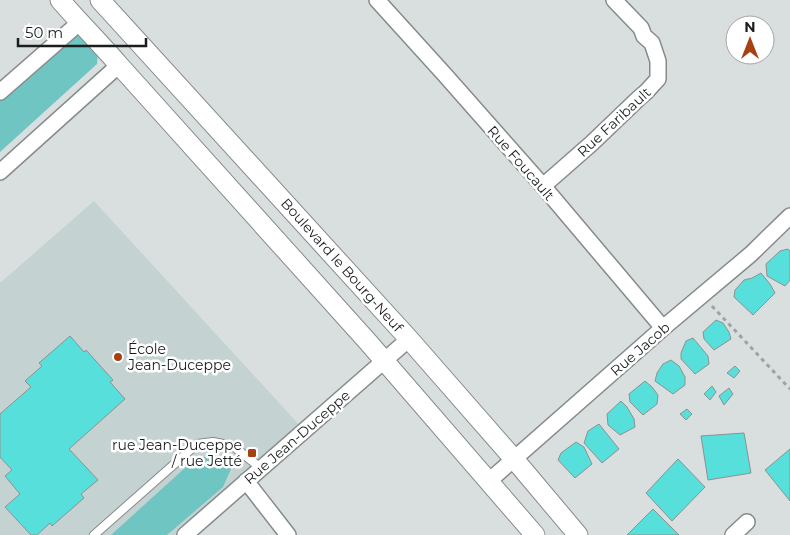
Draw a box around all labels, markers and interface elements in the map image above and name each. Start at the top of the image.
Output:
scale bar [18,15,145,47]
north arrow [725,15,775,65]
text: N [744,18,756,36]
text: 50 m [25,23,63,42]
street label: Rue Faribault [573,83,655,161]
street label: Rue Foucault [484,122,559,204]
street label: Boulevard le Bourg-Neuf [277,194,408,337]
street label: Rue Jacob [607,318,673,380]
place label: École Jean-Duceppe [127,340,231,374]
marker: École Jean-Duceppe [112,351,124,363]
street label: Rue Jean-Duceppe [240,386,354,488]
place label: rue Jean-Duceppe / rue Jetté [112,436,242,470]
marker: rue Jean-Duceppe / rue Jetté [246,447,258,459]

